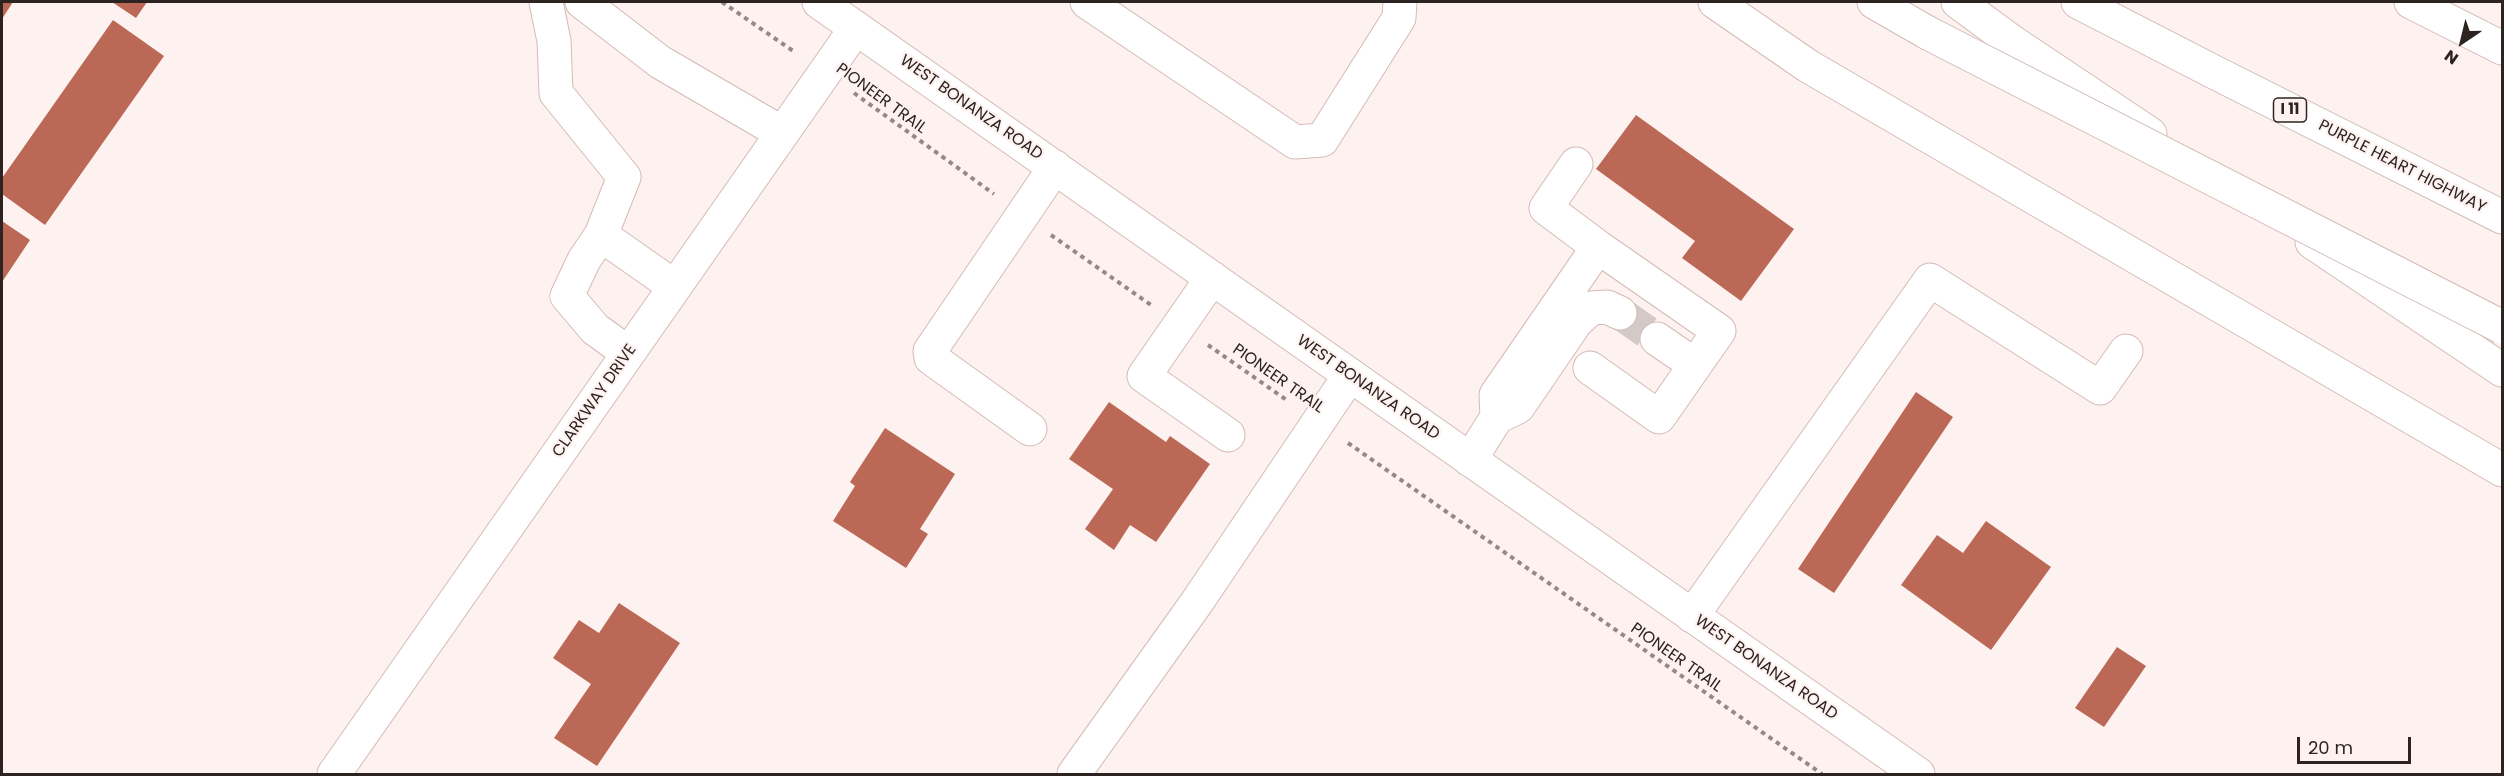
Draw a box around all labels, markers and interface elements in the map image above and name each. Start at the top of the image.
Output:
north arrow [2432,12,2492,72]
text: N [2440,44,2463,70]
street label: WEST BONANZA ROAD [896,51,1046,165]
street label: PIONEER TRAIL [832,60,930,138]
road number: I 11 [2274,98,2306,122]
street label: PURPLE HEART HIGHWAY [2315,116,2489,218]
street label: WEST BONANZA ROAD [1293,331,1443,445]
street label: PIONEER TRAIL [1228,340,1328,418]
street label: CLARKWAY DRIVE [549,341,641,461]
street label: WEST BONANZA ROAD [1691,611,1841,725]
street label: PIONEER TRAIL [1626,619,1726,697]
scale bar [2300,725,2414,763]
text: 20 m [2308,735,2353,760]

